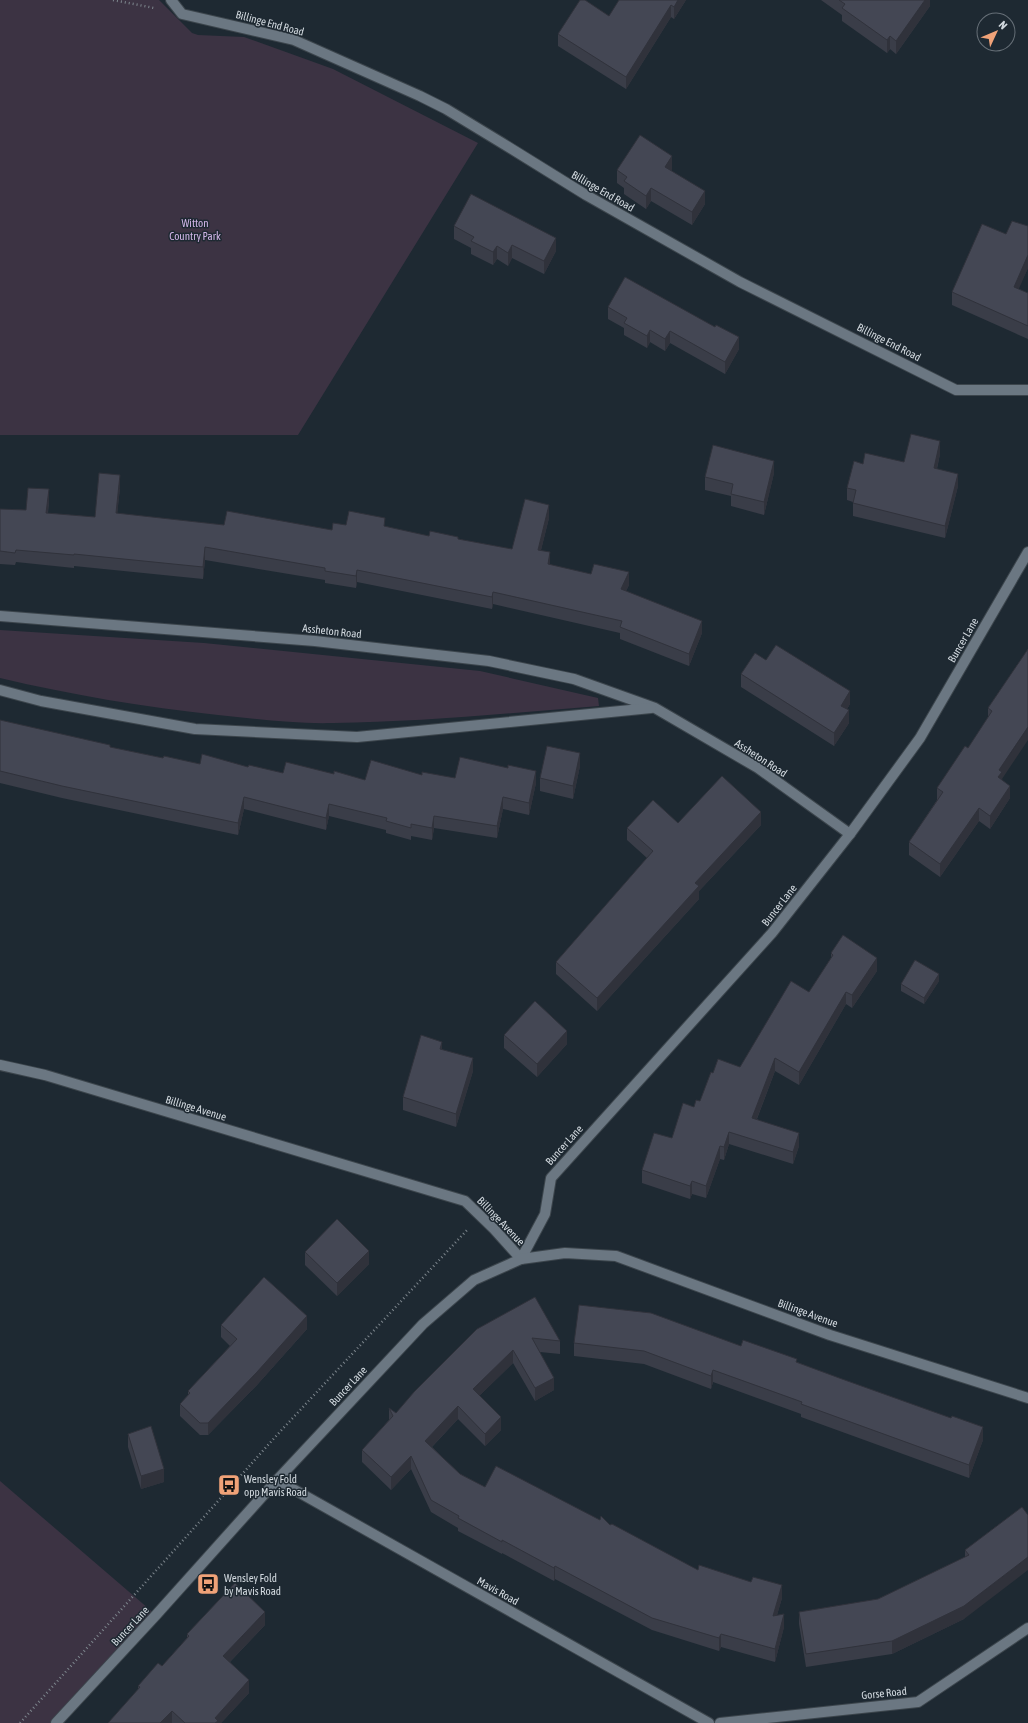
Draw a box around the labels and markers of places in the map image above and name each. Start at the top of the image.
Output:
bus stop icon: Wensley Fold opp Mavis Road [216,1472,242,1498]
place label: Wensley Fold opp Mavis Road [244,1473,307,1498]
bus stop icon: Wensley Fold by Mavis Road [195,1571,221,1597]
place label: Wensley Fold by Mavis Road [224,1572,281,1597]

